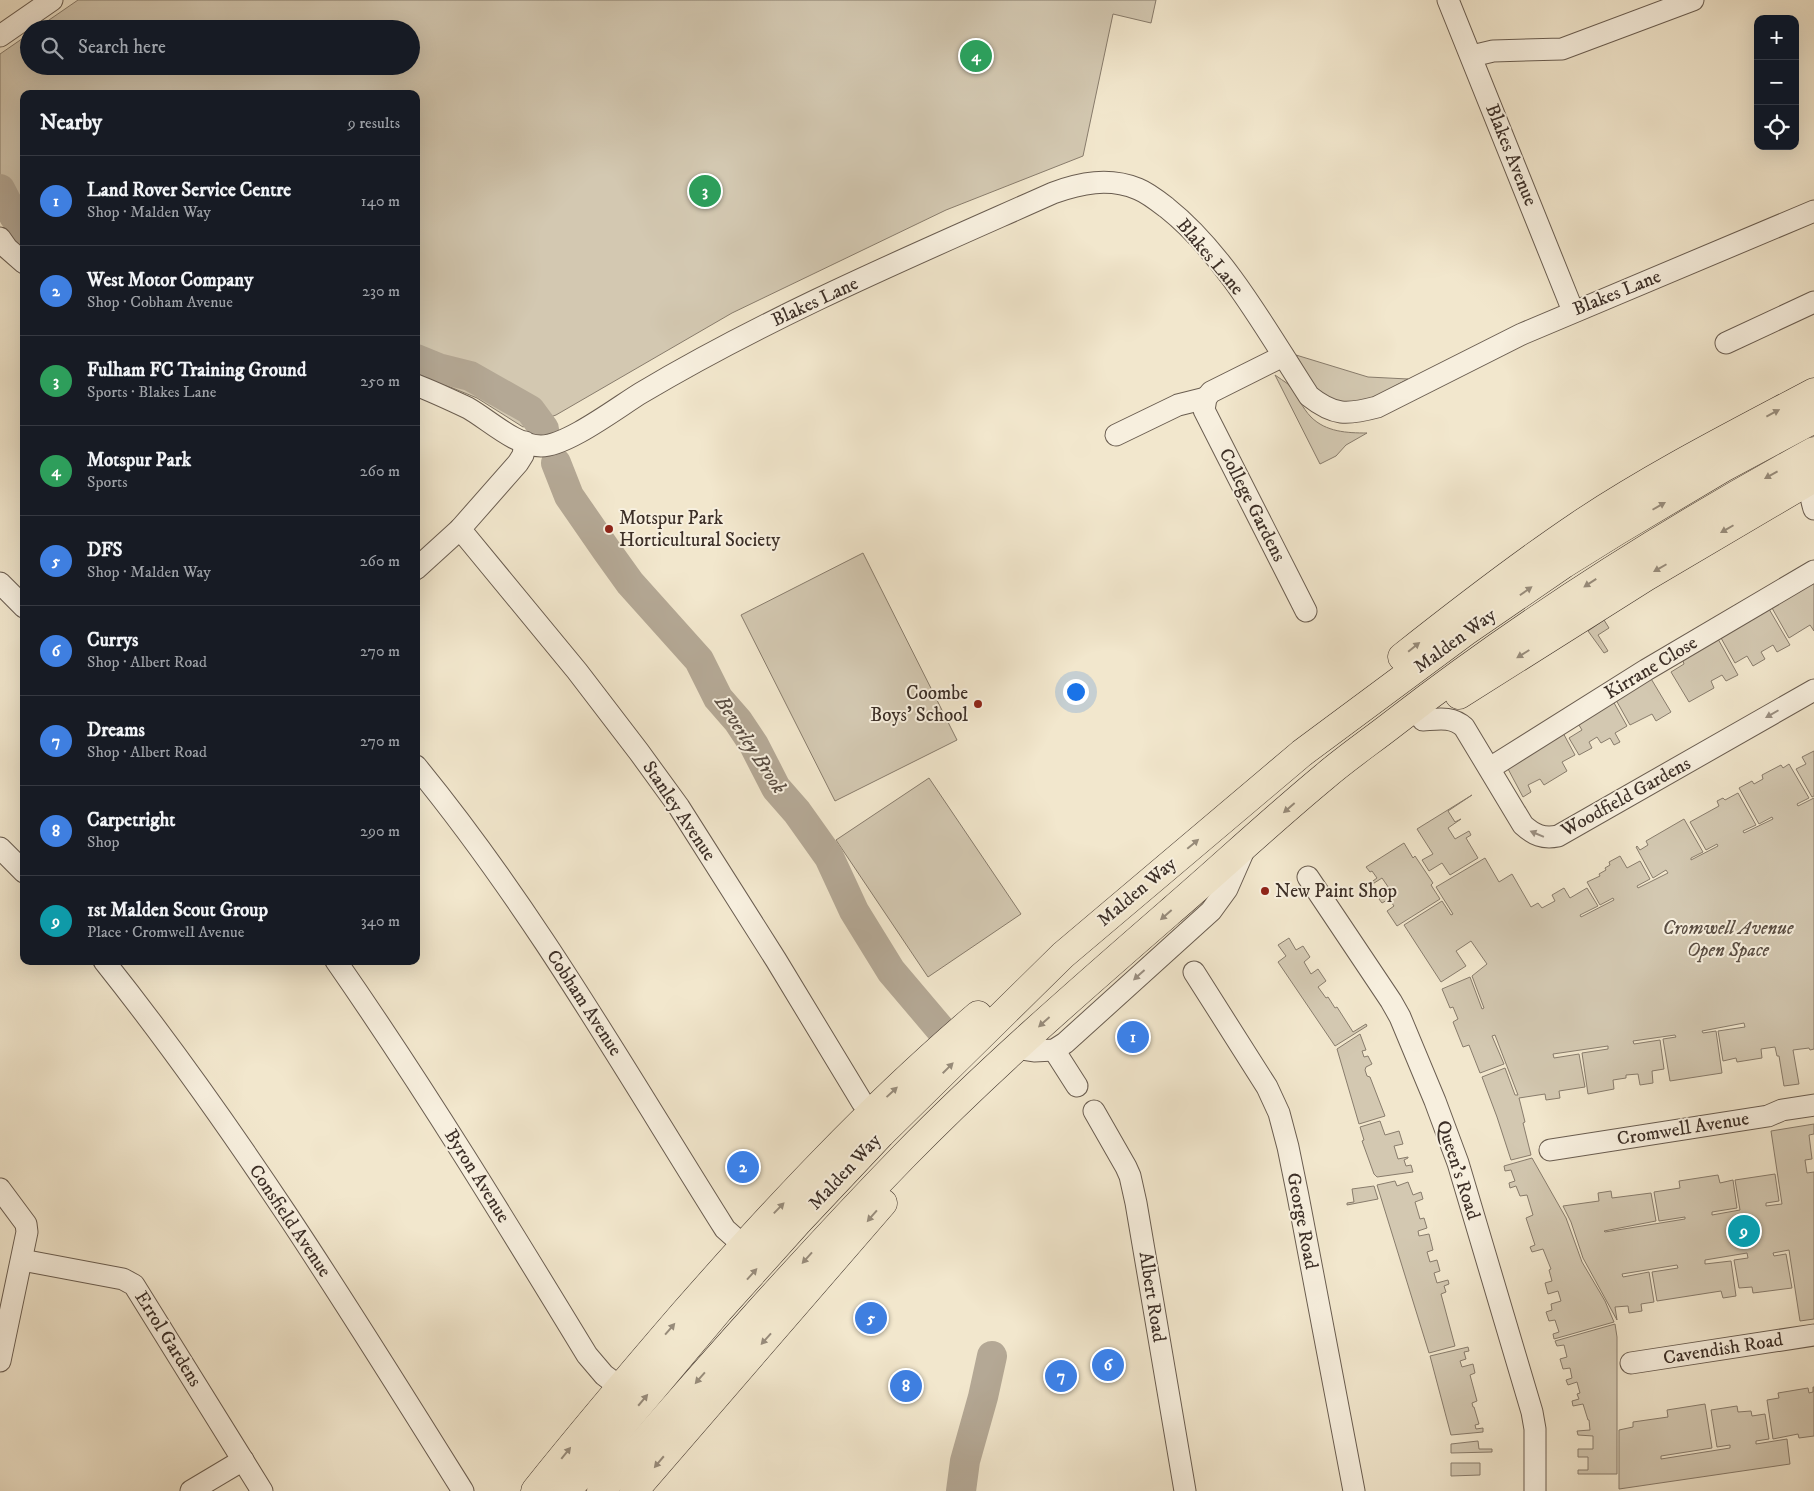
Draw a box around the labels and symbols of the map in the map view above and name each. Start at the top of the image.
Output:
pin: 4 [960,37,992,75]
street label: Blakes Avenue [1480,101,1542,210]
pin: 3 [689,172,721,210]
street label: Blakes Lane [1171,214,1249,300]
street label: Blakes Lane [1570,265,1664,321]
street label: Blakes Lane [768,272,862,332]
one-way arrow [1767,409,1780,418]
street label: College Gardens [1214,444,1290,566]
one-way arrow [1764,471,1779,479]
one-way arrow [1652,502,1665,511]
place label: Motspur Park Horticultural Society [619,507,781,552]
marker: Motspur Park Horticultural Society [603,523,615,535]
one-way arrow [1720,525,1733,534]
one-way arrow [1654,564,1667,573]
one-way arrow [1583,579,1596,588]
one-way arrow [1519,586,1533,596]
street label: Malden Way [1410,603,1501,678]
street label: Kirrane Close [1601,631,1702,705]
one-way arrow [1407,642,1420,653]
one-way arrow [1516,650,1529,659]
your location [1063,679,1089,705]
place label: Coombe Boys' School [870,682,968,727]
water label: Beverley Brook [708,690,791,799]
marker: Coombe Boys' School [972,698,984,710]
one-way arrow [1765,710,1778,719]
street label: Woodfield Gardens [1556,752,1695,843]
street label: Stanley Avenue [637,757,721,865]
one-way arrow [1283,802,1295,813]
one-way arrow [1530,830,1545,838]
one-way arrow [1186,839,1199,850]
street label: Malden Way [1093,852,1182,932]
place label: New Paint Shop [1275,880,1397,903]
marker: New Paint Shop [1259,885,1271,897]
one-way arrow [1160,909,1173,920]
park label: Cromwell Avenue Open Space [1663,917,1794,963]
street label: Cobham Avenue [541,946,627,1060]
one-way arrow [1132,970,1145,981]
one-way arrow [1039,1016,1051,1028]
pin: 1 [1117,1018,1149,1056]
one-way arrow [942,1062,954,1074]
one-way arrow [886,1086,898,1098]
street label: Cromwell Avenue [1615,1107,1751,1151]
street label: Queen's Road [1431,1117,1485,1223]
street label: Byron Avenue [439,1125,515,1227]
street label: Malden Way [804,1128,887,1215]
pin: 2 [727,1148,759,1186]
street label: Consfield Avenue [244,1160,336,1282]
street label: George Road [1281,1171,1323,1272]
one-way arrow [773,1202,785,1214]
one-way arrow [867,1210,878,1222]
pin: 9 [1728,1212,1760,1250]
street label: Albert Road [1134,1250,1171,1344]
one-way arrow [802,1251,813,1264]
one-way arrow [746,1268,757,1281]
street label: Errol Gardens [129,1287,207,1391]
pin: 5 [855,1299,887,1337]
one-way arrow [665,1323,676,1336]
street label: Cavendish Road [1662,1328,1785,1370]
one-way arrow [760,1332,771,1345]
pin: 6 [1092,1346,1124,1384]
pin: 7 [1045,1357,1077,1395]
pin: 8 [890,1367,922,1405]
one-way arrow [694,1371,705,1384]
one-way arrow [638,1394,649,1407]
one-way arrow [560,1447,571,1460]
one-way arrow [653,1455,665,1467]

